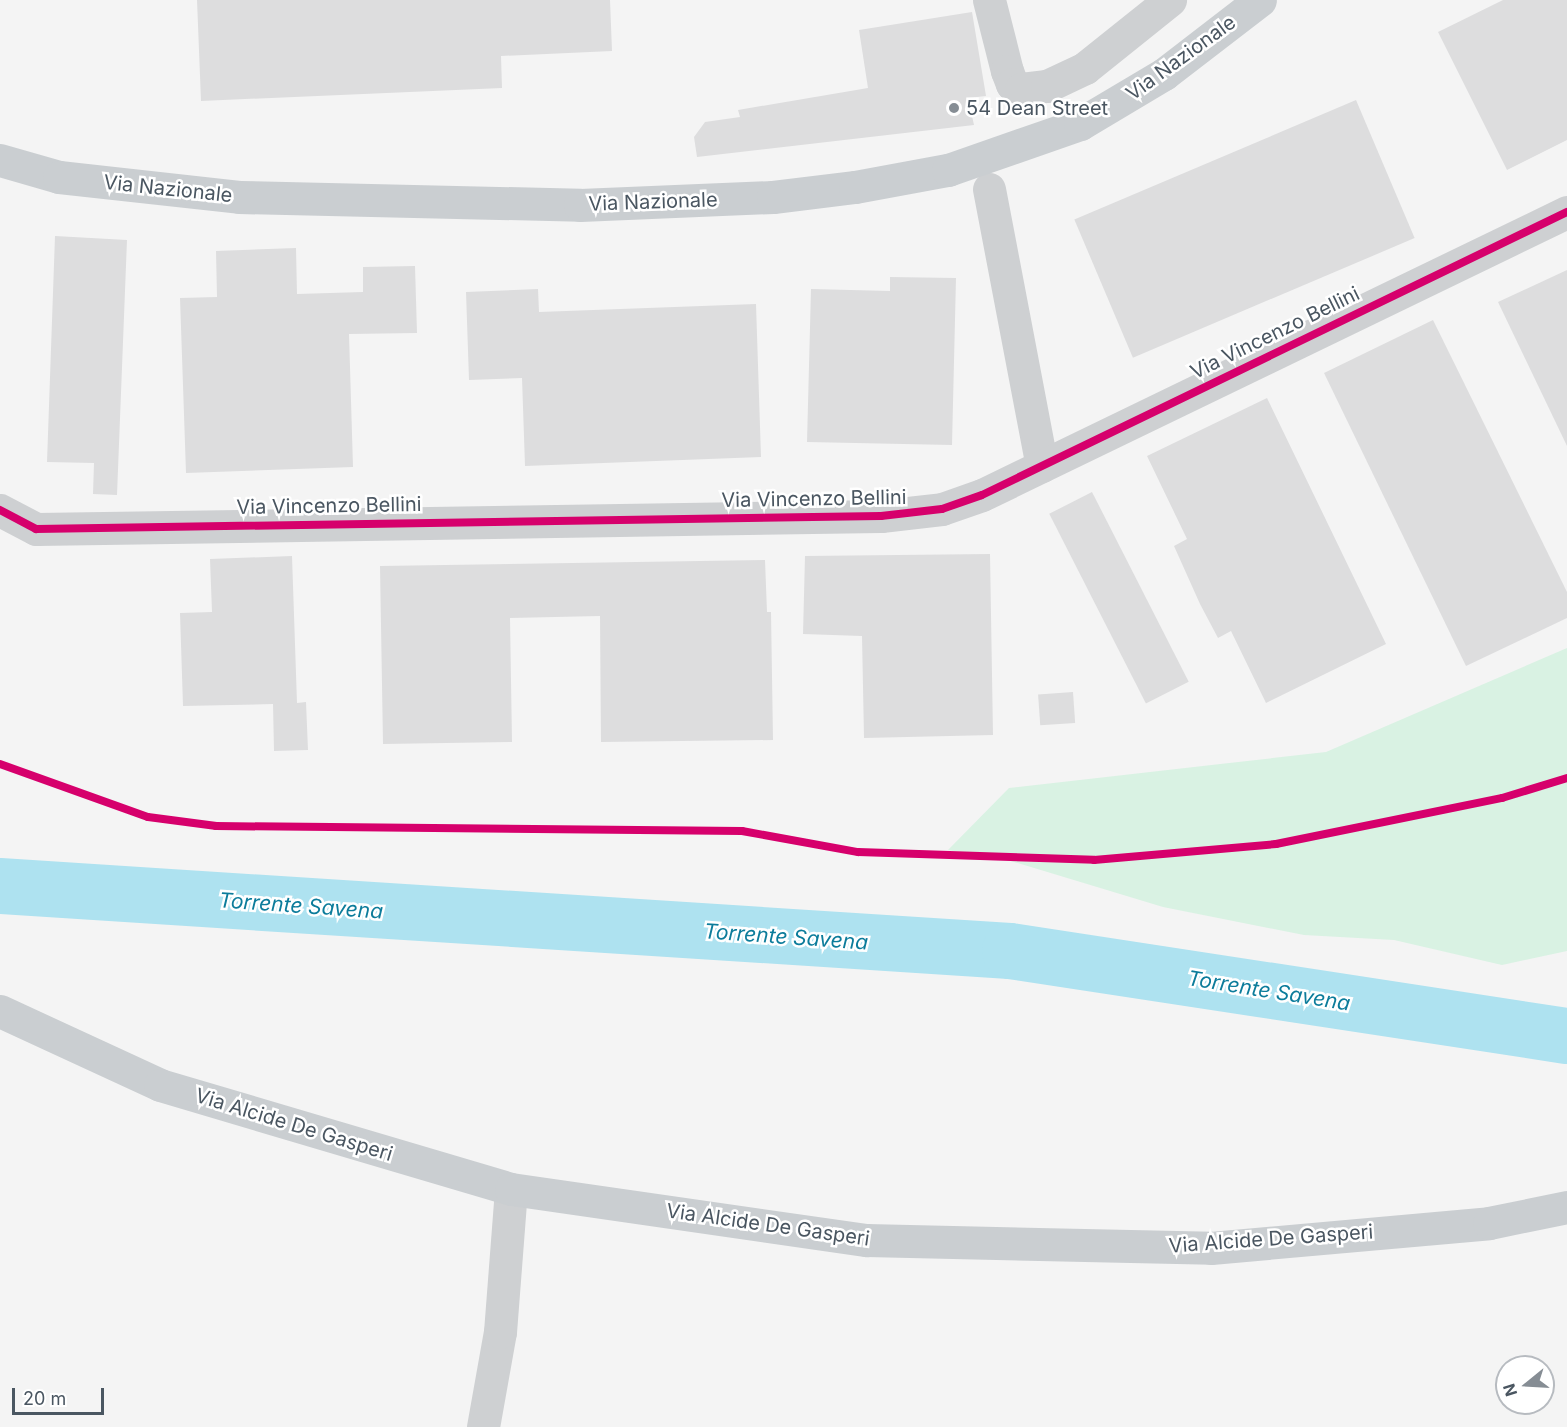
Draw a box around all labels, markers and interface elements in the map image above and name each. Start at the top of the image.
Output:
street label: Via Nazionale [1122,10,1240,106]
place label: 54 Dean Street [966,96,1108,120]
marker: 54 Dean Street [947,101,961,115]
street label: Via Nazionale [102,170,234,208]
street label: Via Nazionale [588,188,718,216]
street label: Via Vincenzo Bellini [1187,282,1363,384]
street label: Via Vincenzo Bellini [721,485,907,513]
street label: Via Vincenzo Bellini [236,492,422,520]
water label: Torrente Savena [218,888,384,924]
water label: Torrente Savena [703,919,869,955]
water label: Torrente Savena [1186,966,1352,1016]
street label: Via Alcide De Gasperi [192,1084,396,1166]
street label: Via Alcide De Gasperi [665,1199,871,1251]
street label: Via Alcide De Gasperi [1168,1220,1374,1258]
north arrow [1495,1355,1555,1415]
scale bar [15,1376,106,1414]
text: N [1498,1381,1521,1399]
text: 20 m [23,1388,66,1409]

